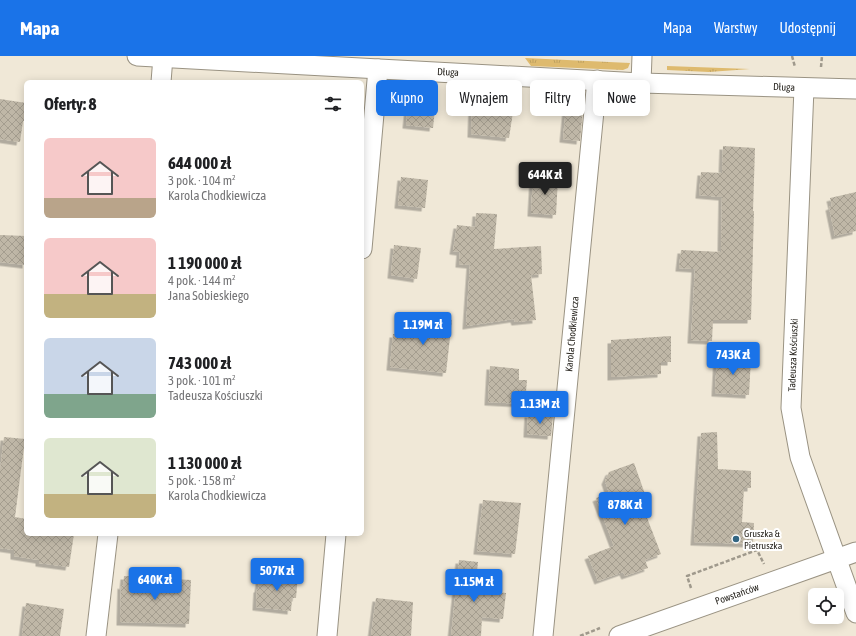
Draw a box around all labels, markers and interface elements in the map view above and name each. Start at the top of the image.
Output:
text: Mapa [20,17,59,39]
text: Mapa [663,20,692,36]
text: Warstwy [714,20,757,36]
text: Udostępnij [779,20,836,36]
street label: Długa [437,66,460,78]
chip: Kupno [376,80,438,116]
chip: Wynajem [446,80,522,116]
chip: Filtry [530,80,585,116]
chip: Nowe [593,80,650,116]
street label: Długa [773,81,795,93]
icon: filters [322,93,344,115]
text: Oferty: 8 [44,94,96,114]
text: 644 000 zł [168,153,231,173]
icon: home [76,154,124,202]
pin: 644K zł [508,162,582,196]
text: 644K zł [528,167,562,182]
text: 3 pok. · 104 m² [168,173,236,188]
text: Karola Chodkiewicza [168,188,266,203]
text: 1 190 000 zł [168,253,242,273]
icon: home [76,254,124,302]
text: 4 pok. · 144 m² [168,273,236,288]
text: Jana Sobieskiego [168,288,249,303]
street label: Karola Chodkiewicza [563,296,581,372]
pin: 1.19M zł [382,312,464,346]
text: 1.19M zł [403,317,443,332]
street label: Tadeusza Kościuszki [786,318,800,392]
pin: 743K zł [696,342,770,376]
text: 743K zł [716,347,750,362]
text: 743 000 zł [168,353,231,373]
icon: home [76,354,124,402]
text: 3 pok. · 101 m² [168,373,236,388]
text: Tadeusza Kościuszki [168,388,263,403]
pin: 1.13M zł [499,391,581,425]
text: 1.13M zł [520,396,560,411]
text: 1 130 000 zł [168,453,242,473]
icon: home [76,454,124,502]
text: 5 pok. · 158 m² [168,473,236,488]
text: Karola Chodkiewicza [168,488,266,503]
pin: 878K zł [588,492,662,526]
text: 878K zł [608,497,642,512]
place label: Gruszka & Pietruszka [744,528,783,551]
marker: Gruszka & Pietruszka [731,534,741,544]
pin: 507K zł [240,558,314,592]
text: 507K zł [260,563,294,578]
pin: 640K zł [118,567,192,601]
pin: 1.15M zł [433,569,515,603]
text: 640K zł [138,572,172,587]
text: 1.15M zł [454,574,494,589]
street label: Powstańców [714,581,760,607]
map controls [808,588,844,624]
button: locate [808,588,844,624]

